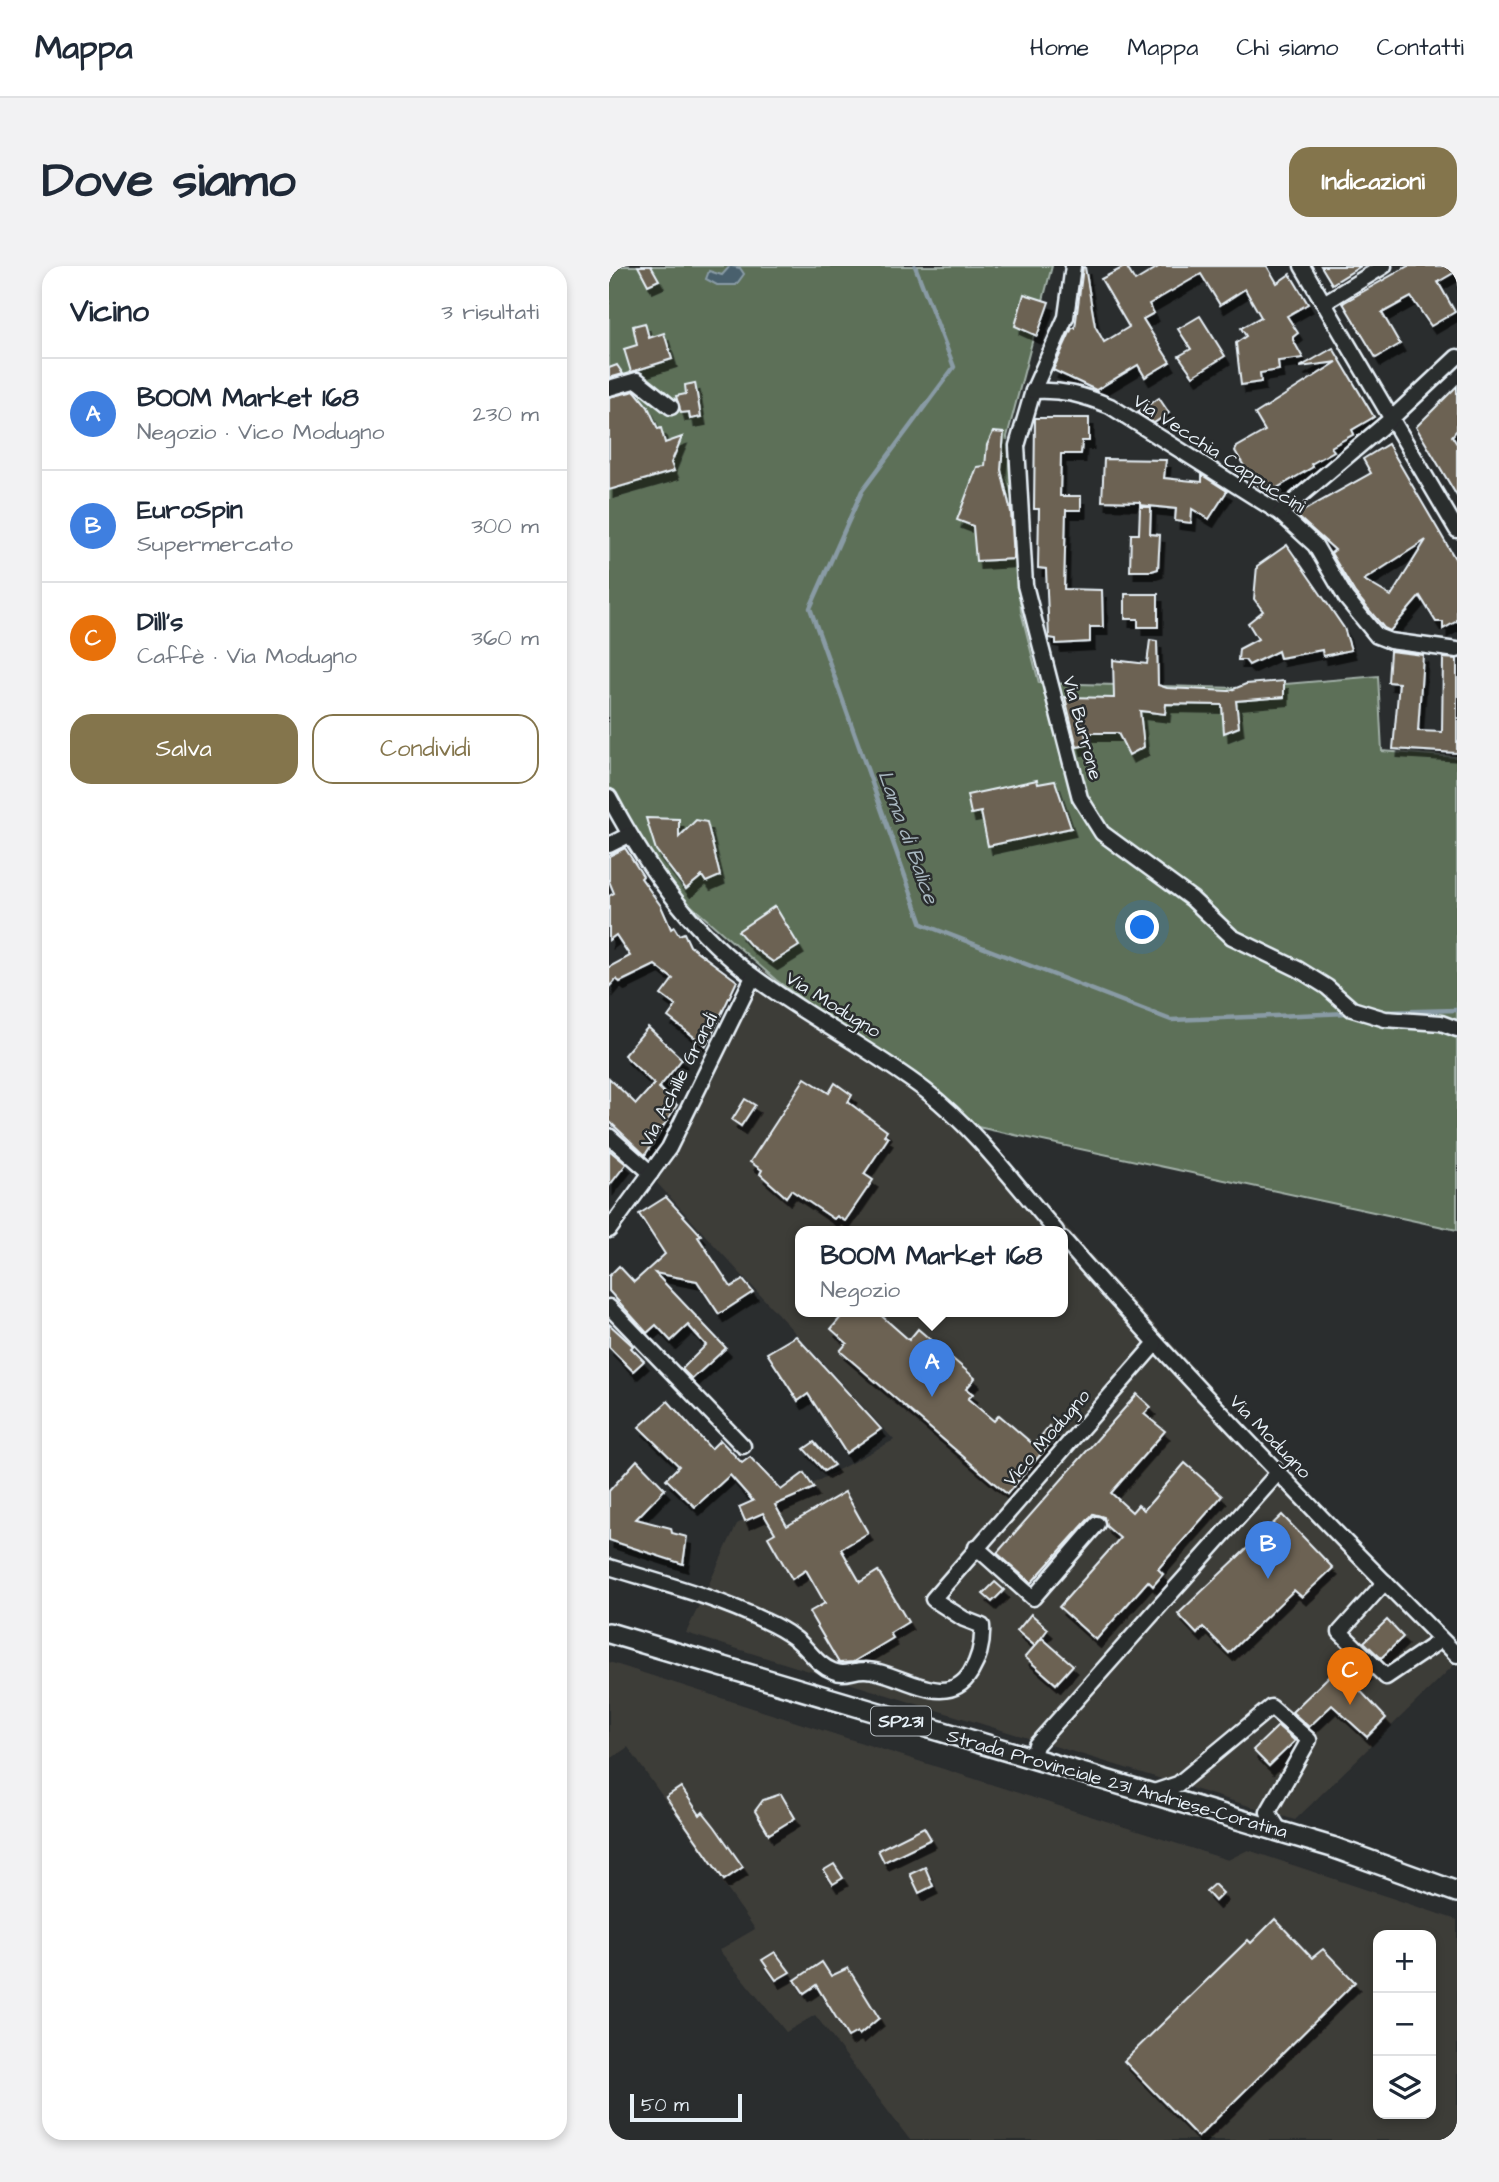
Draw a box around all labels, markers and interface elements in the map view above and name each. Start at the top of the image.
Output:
text: Mappa [35,25,133,71]
text: Home [1030,31,1089,65]
text: Mappa [1127,31,1198,65]
text: Chi siamo [1236,31,1339,65]
text: Contatti [1377,31,1464,65]
button: Indicazioni [1289,147,1457,217]
text: Dove siamo [42,148,296,216]
text: Vicino [70,291,149,333]
text: 3 risultati [441,296,539,328]
text: BOOM Market 168 [137,380,359,416]
street label: Via Vecchia Cappuccini [1127,388,1311,520]
text: A [86,398,100,430]
text: 230 m [473,398,539,430]
text: Negozio · Vico Modugno [137,416,384,448]
text: EuroSpin [137,492,243,528]
text: B [85,510,101,542]
text: 300 m [471,510,539,542]
text: Supermercato [137,528,293,560]
text: Dill's [137,604,183,640]
text: C [85,622,101,654]
text: 360 m [471,622,539,654]
text: Caffè · Via Modugno [137,640,357,672]
street label: Via Burrone [1055,673,1109,783]
button: Salva [70,714,298,784]
button: Condividi [312,714,539,784]
water label: Lama di Balice [870,766,946,909]
your location [1125,910,1159,944]
street label: Via Modugno [780,965,886,1046]
street label: Via Achille Grandi [633,1008,725,1152]
popup [795,1226,1068,1317]
text: BOOM Market 168 [821,1238,1042,1274]
text: Negozio [821,1274,900,1306]
pin: A [909,1339,955,1397]
street label: Vico Modugno [997,1383,1098,1493]
street label: Via Modugno [1222,1389,1317,1486]
pin: B [1245,1521,1291,1579]
pin: C [1327,1647,1373,1705]
road number: SP231 [871,1706,931,1736]
street label: Strada Provinciale 231 Andriese-Coratina [943,1722,1291,1846]
map controls [1373,1930,1436,2119]
button: + [1373,1930,1436,1993]
button: − [1373,1993,1436,2056]
button: layers [1373,2056,1436,2119]
scale bar [630,2091,742,2123]
text: 50 m [641,2092,689,2119]

